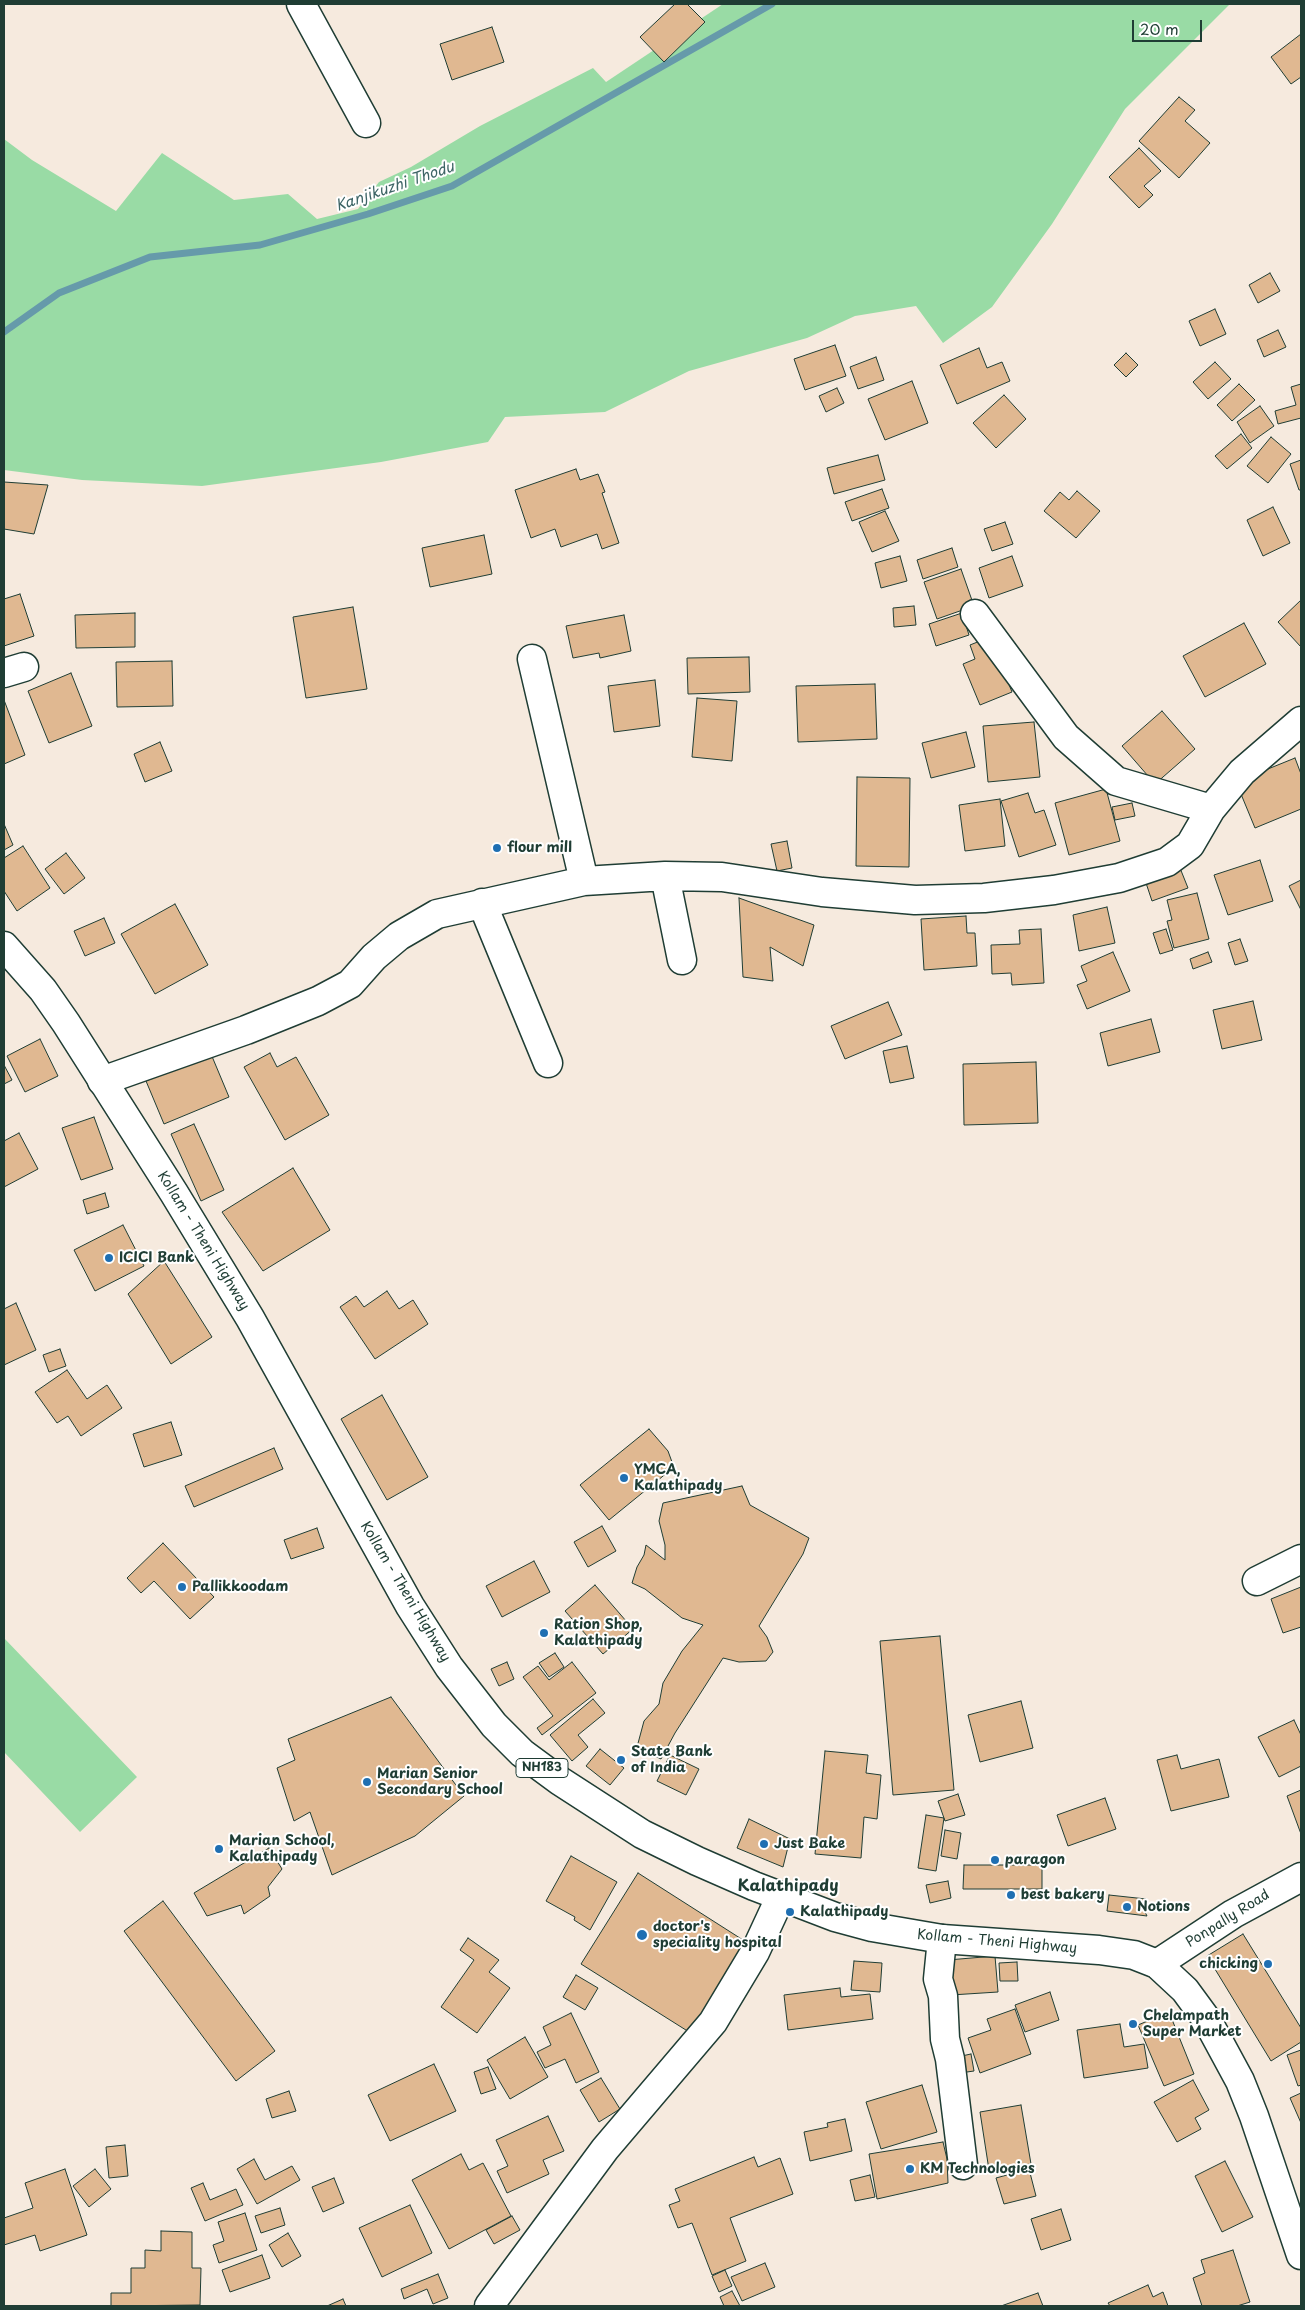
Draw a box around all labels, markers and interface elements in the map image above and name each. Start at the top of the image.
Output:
scale bar [1135,10,1205,42]
text: 20 m [1140,17,1179,40]
water label: Kanjikuzhi Thodu [333,158,457,216]
place label: flour mill [507,840,572,856]
marker: flour mill [491,842,503,854]
street label: Kollam - Theni Highway [153,1168,253,1314]
place label: ICICI Bank [119,1250,194,1266]
marker: ICICI Bank [103,1252,115,1264]
place label: YMCA, Kalathipady [634,1462,722,1494]
marker: YMCA, Kalathipady [618,1472,630,1484]
street label: Kollam - Theni Highway [356,1519,454,1665]
place label: Pallikkoodam [192,1579,288,1595]
marker: Pallikkoodam [176,1581,188,1593]
place label: Ration Shop, Kalathipady [554,1617,643,1650]
marker: Ration Shop, Kalathipady [538,1627,550,1639]
place label: State Bank of India [631,1744,712,1776]
marker: State Bank of India [615,1754,627,1766]
road number: NH183 [516,1759,568,1778]
place label: Marian Senior Secondary School [377,1766,503,1798]
marker: Marian Senior Secondary School [361,1776,373,1788]
place label: Marian School, Kalathipady [229,1833,335,1865]
place label: Just Bake [774,1836,845,1852]
marker: Just Bake [758,1838,770,1850]
marker: Marian School, Kalathipady [213,1843,225,1855]
place label: paragon [1005,1852,1065,1868]
marker: paragon [989,1854,1001,1866]
district label: Kalathipady [738,1877,838,1897]
place label: best bakery [1021,1887,1105,1903]
street label: Ponpally Road [1183,1887,1273,1951]
marker: best bakery [1005,1889,1017,1901]
place label: Notions [1137,1899,1190,1915]
marker: Notions [1121,1901,1133,1913]
place label: Kalathipady [800,1904,888,1920]
marker: Kalathipady [784,1906,796,1918]
place label: doctor's speciality hospital [653,1919,782,1951]
street label: Kollam - Theni Highway [916,1927,1078,1957]
marker: doctor's speciality hospital [635,1928,649,1942]
place label: chicking [1199,1956,1258,1972]
marker: chicking [1262,1958,1274,1970]
place label: Chelampath Super Market [1143,2008,1242,2040]
marker: Chelampath Super Market [1127,2018,1139,2030]
place label: KM Technologies [920,2161,1035,2177]
marker: KM Technologies [904,2163,916,2175]

